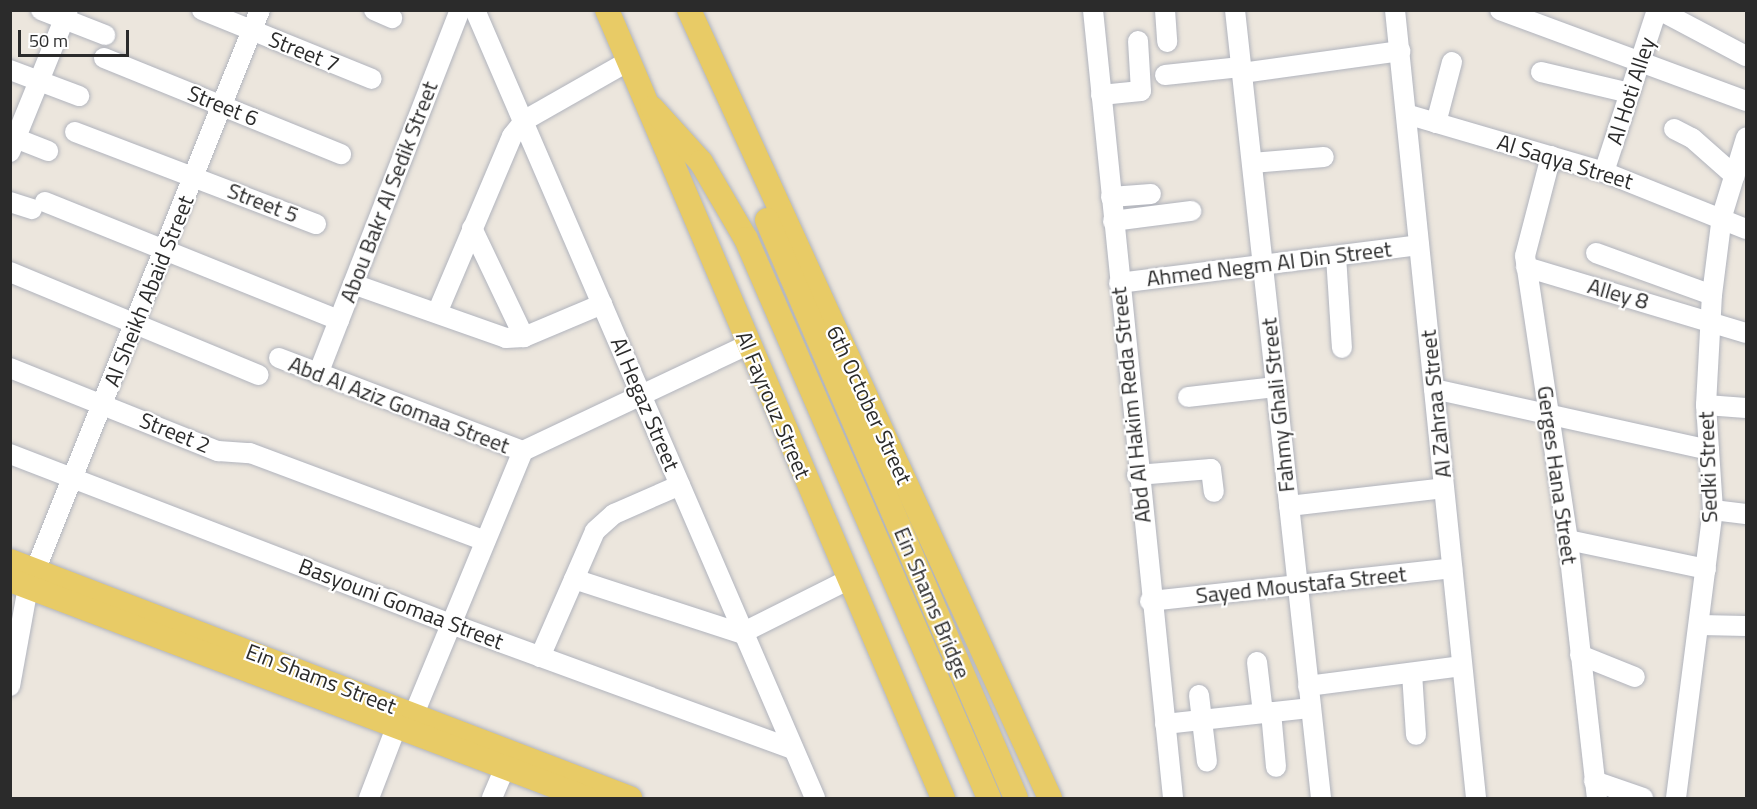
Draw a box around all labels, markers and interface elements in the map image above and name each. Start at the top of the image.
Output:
scale bar [21,18,132,56]
street label: Street 7 [265,26,343,78]
text: 50 m [29,27,68,54]
street label: Al Hoti Alley [1601,34,1661,148]
street label: Abou Bakr Al Sedik Street [335,78,443,306]
street label: Street 6 [184,80,262,132]
street label: Al Saqya Street [1494,129,1636,195]
street label: Street 5 [224,177,302,229]
street label: Al Sheikh Abaid Street [99,192,199,390]
street label: Ahmed Negm Al Din Street [1145,236,1393,292]
street label: Alley 8 [1585,273,1651,315]
street label: Abd Al Hakim Reda Street [1105,286,1157,524]
street label: Fahmy Ghali Street [1256,316,1300,494]
street label: 6th October Street [821,321,917,489]
street label: Al Fayrouz Street [730,327,816,483]
street label: Al Zahraa Street [1415,329,1457,479]
street label: Al Hegaz Street [605,333,685,475]
street label: Abd Al Aziz Gomaa Street [285,351,513,459]
street label: Gerges Hana Street [1531,384,1583,566]
street label: Street 2 [136,407,214,459]
street label: Sedki Street [1693,411,1723,523]
street label: Ein Shams Bridge [888,523,976,683]
street label: Basyouni Gomaa Street [295,553,507,655]
street label: Sayed Moustafa Street [1195,561,1407,609]
street label: Ein Shams Street [242,638,400,720]

